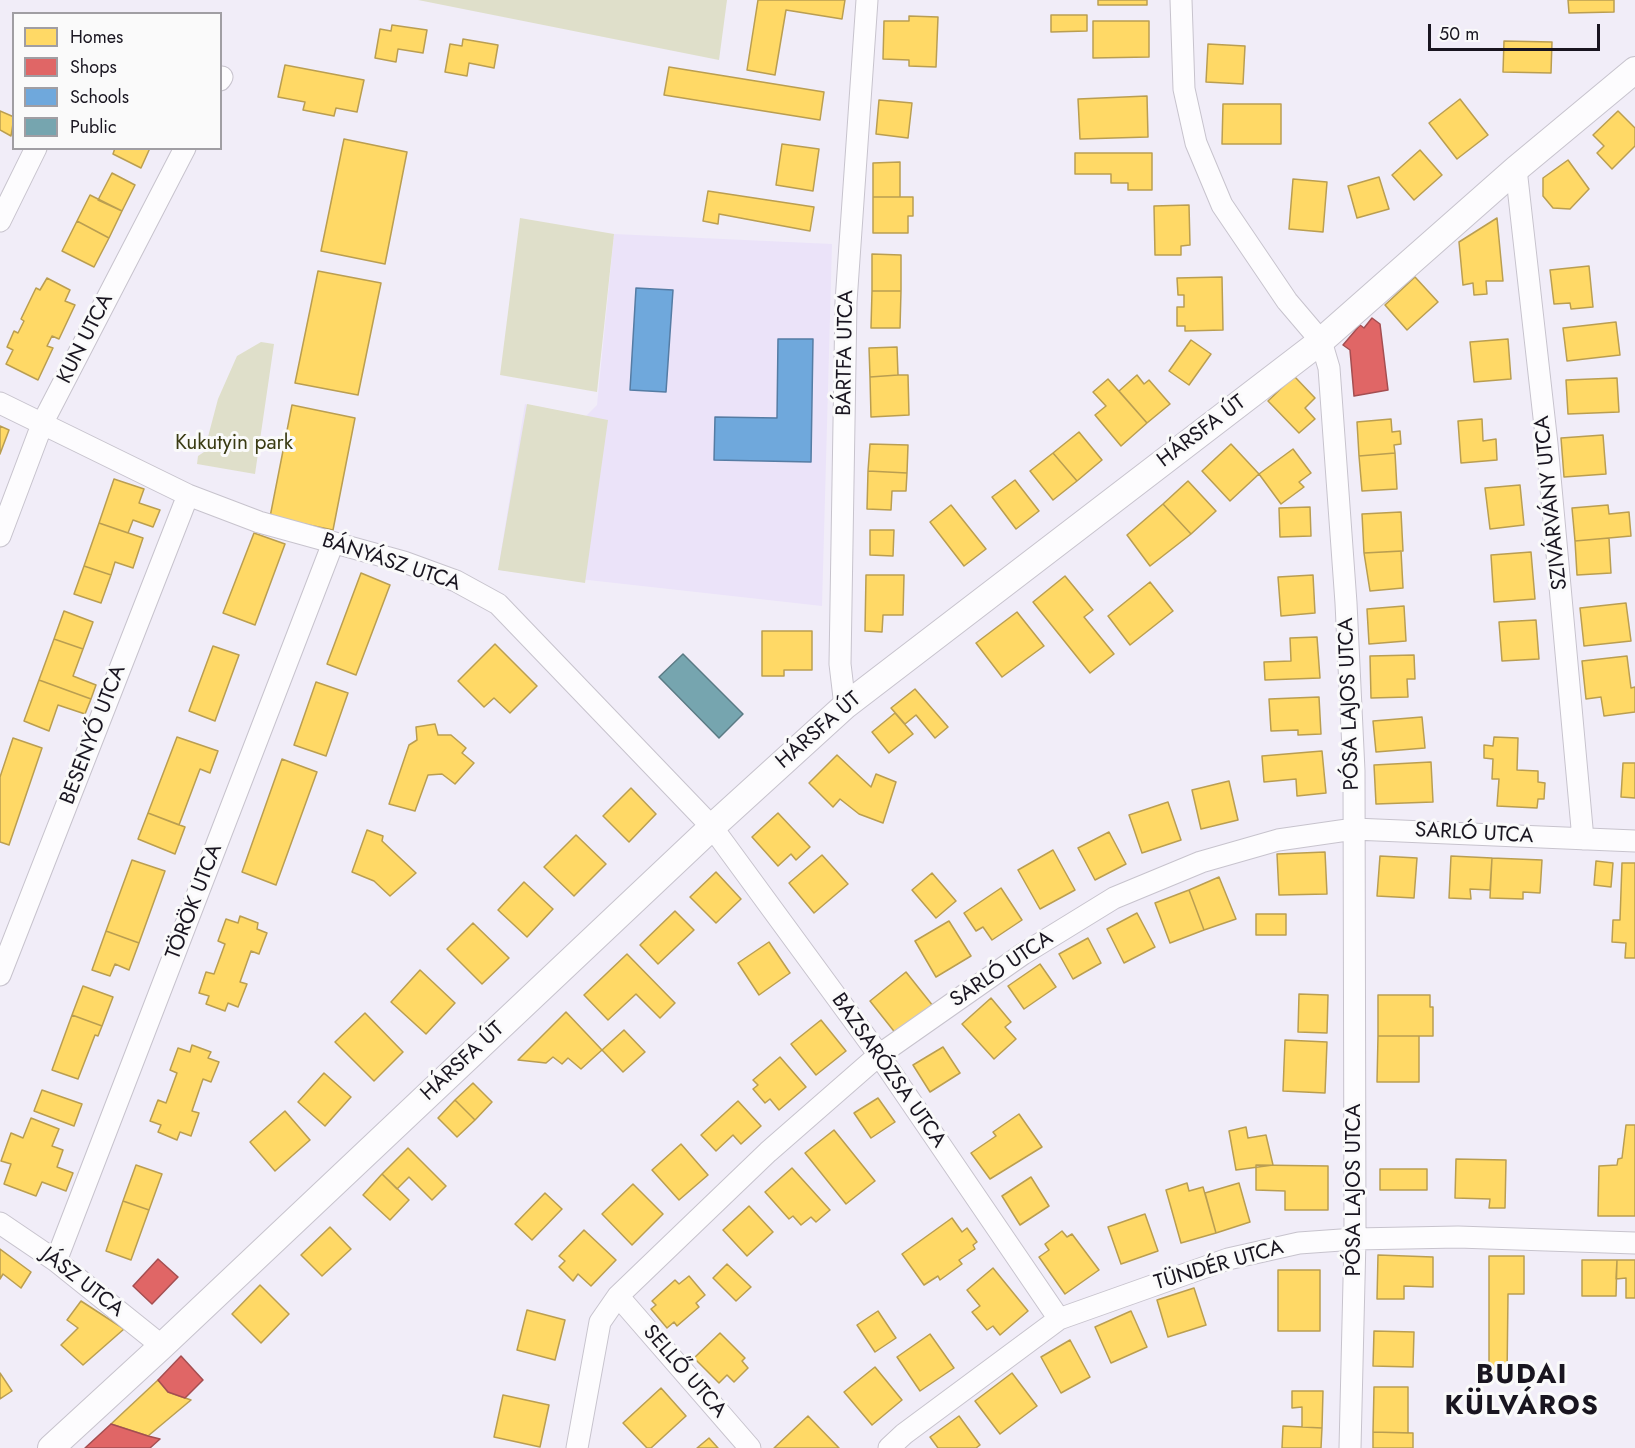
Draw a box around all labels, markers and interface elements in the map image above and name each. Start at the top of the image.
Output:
legend [12,12,222,150]
scale bar [1431,12,1604,50]
text: 50 m [1439,21,1479,47]
text: Homes [70,24,123,50]
text: Shops [70,54,117,80]
text: Schools [70,84,129,110]
text: Public [70,114,117,140]
street label: KUN UTCA [53,290,119,388]
street label: BÁRTFA UTCA [832,290,860,416]
street label: HÁRSFA ÚT [1153,391,1251,473]
street label: SZIVÁRVÁNY UTCA [1530,415,1574,591]
park label: Kukutyin park [175,431,293,457]
street label: BÁNYÁSZ UTCA [319,529,463,597]
street label: PÓSA LAJOS UTCA [1334,617,1366,791]
street label: BESENYŐ UTCA [56,662,132,808]
street label: HÁRSFA ÚT [771,687,867,775]
street label: SARLÓ UTCA [1414,818,1534,850]
street label: TÖRÖK UTCA [161,841,229,963]
street label: SARLÓ UTCA [946,926,1058,1014]
street label: BAZSARÓZSA UTCA [825,989,951,1153]
street label: HÁRSFA ÚT [416,1017,510,1107]
street label: PÓSA LAJOS UTCA [1342,1104,1368,1276]
street label: TÜNDÉR UTCA [1152,1236,1286,1296]
street label: JÁSZ UTCA [36,1243,128,1323]
street label: SELLŐ UTCA [637,1320,731,1424]
district label: BUDAI KÜLVÁROS [1445,1360,1599,1423]

